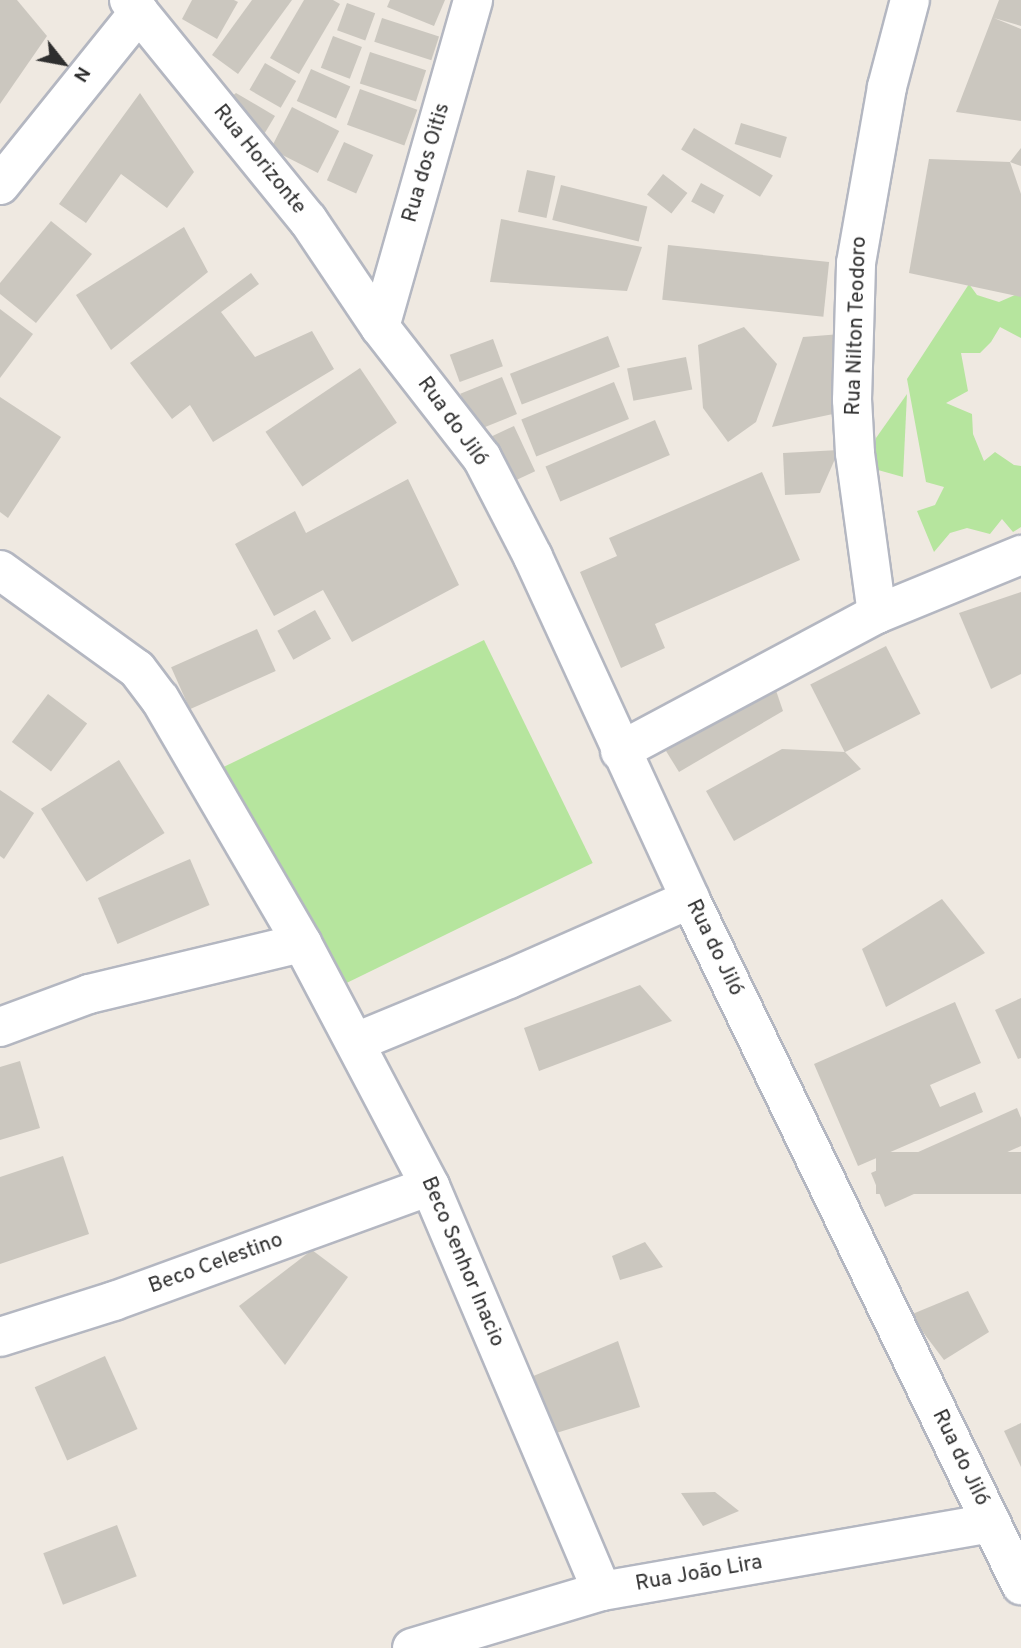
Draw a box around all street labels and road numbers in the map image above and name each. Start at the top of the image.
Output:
street label: Rua Horizonte [207,100,311,220]
street label: Rua dos Oitis [398,100,456,226]
street label: Rua Nilton Teodoro [841,235,873,417]
street label: Rua do Jiló [411,372,493,472]
street label: Rua do Jiló [680,896,748,1000]
street label: Beco Senhor Inacio [415,1173,509,1351]
street label: Beco Celestino [145,1228,287,1300]
street label: Rua do Jiló [926,1406,994,1510]
street label: Rua João Lira [634,1550,764,1598]

